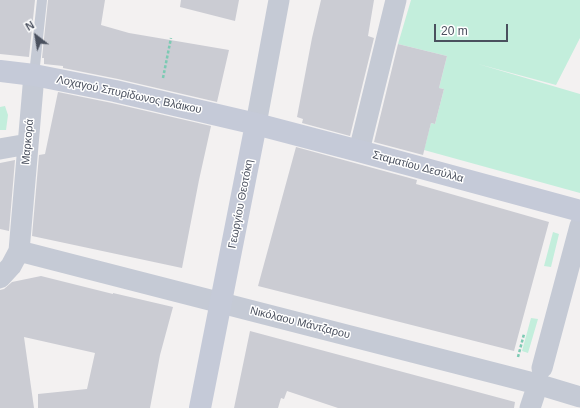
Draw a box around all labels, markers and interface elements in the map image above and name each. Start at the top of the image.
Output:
north arrow [16,16,56,56]
scale bar [436,16,510,42]
text: N [23,19,36,33]
text: 20 m [441,24,468,38]
street label: Λοχαγού Σπυρίδωνος Βλάικου [55,73,203,117]
street label: Μαρκορά [19,119,37,165]
street label: Σταματίου Δεσύλλα [371,148,465,186]
street label: Γεωργίου Θεοτόκη [226,158,256,250]
street label: Νικόλαου Μάντζαρου [249,304,351,342]

